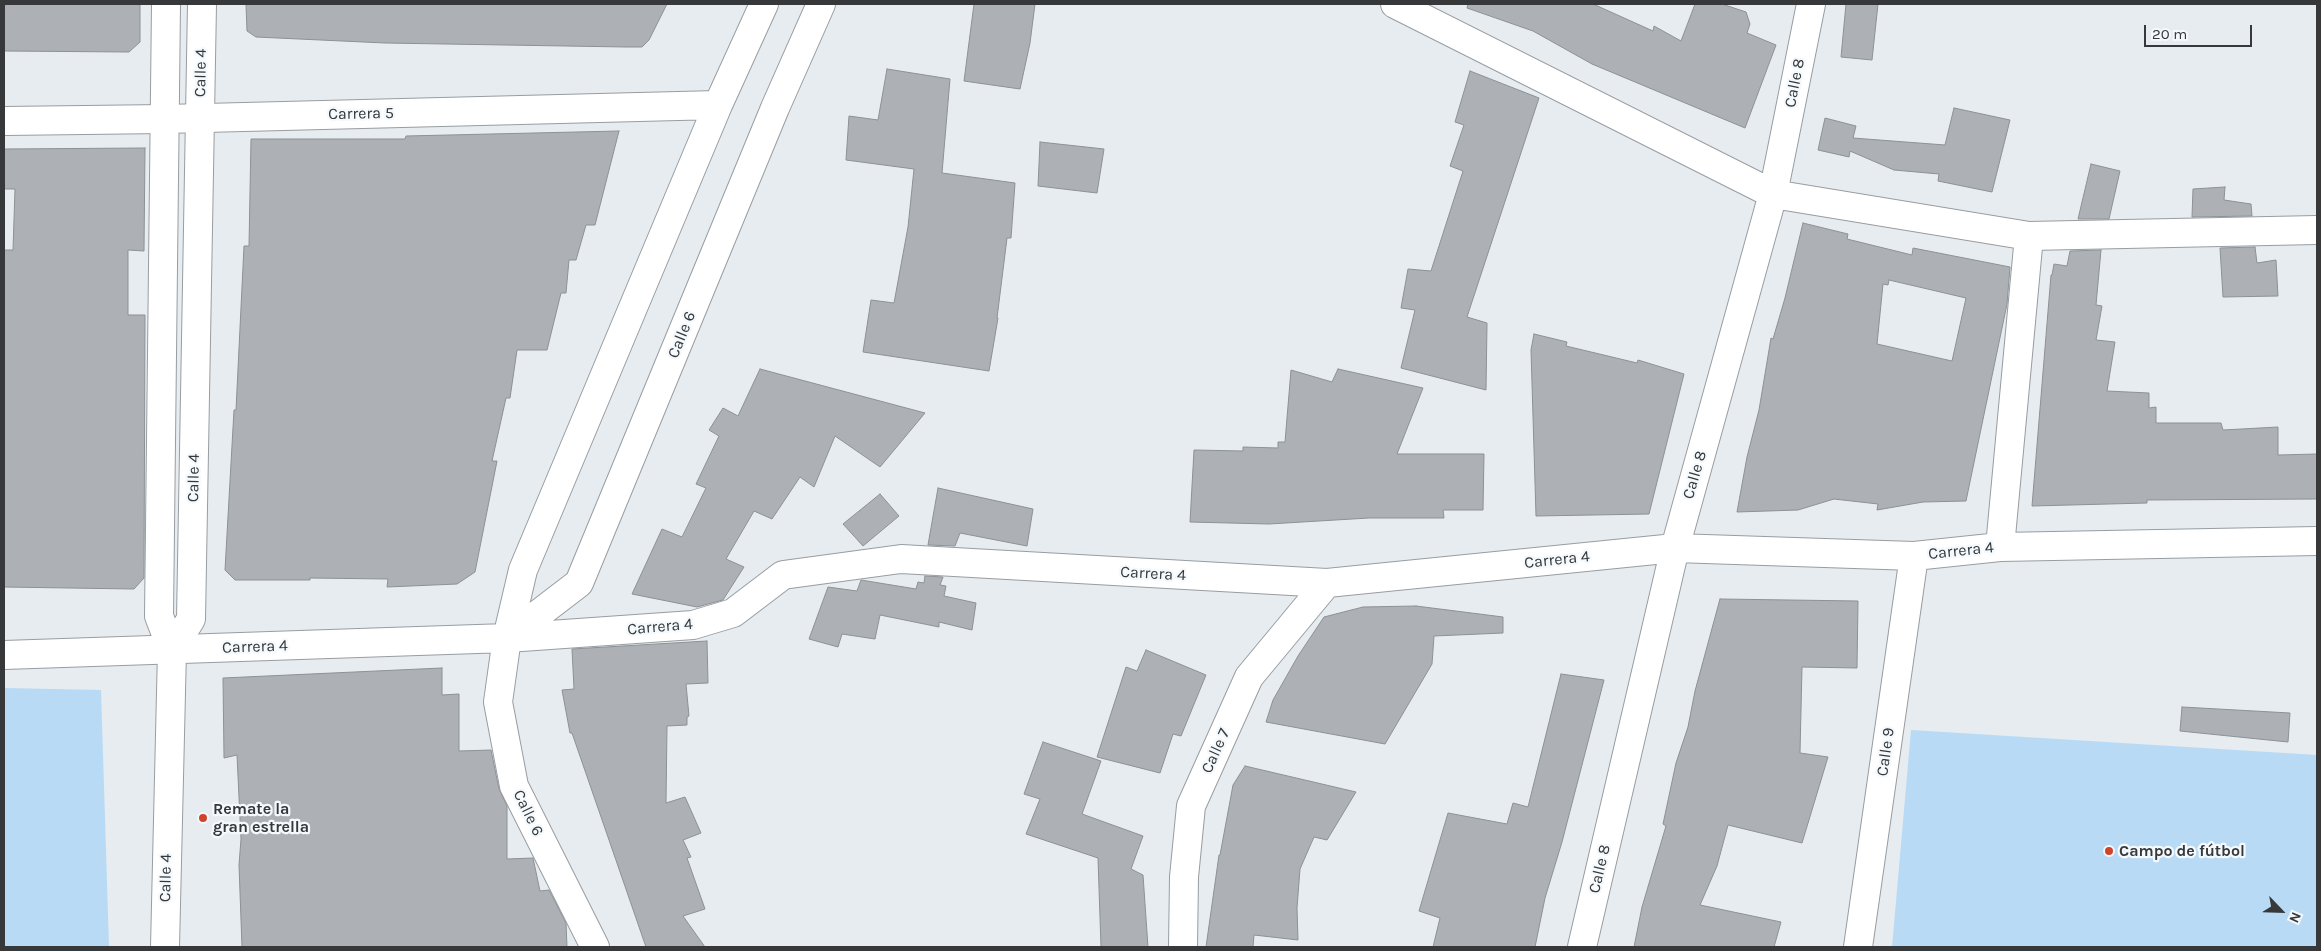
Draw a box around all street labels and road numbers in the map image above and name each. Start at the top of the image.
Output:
street label: Calle 4 [191,49,211,97]
street label: Calle 8 [1781,57,1809,109]
street label: Carrera 5 [328,104,394,124]
street label: Calle 6 [664,309,700,361]
street label: Calle 8 [1679,449,1711,501]
street label: Calle 4 [184,454,204,502]
street label: Carrera 4 [1927,538,1995,564]
street label: Carrera 4 [1523,547,1591,573]
street label: Carrera 4 [1120,563,1186,585]
street label: Carrera 4 [626,615,694,639]
street label: Carrera 4 [222,636,288,658]
street label: Calle 7 [1198,726,1234,776]
street label: Calle 9 [1873,726,1899,778]
street label: Calle 6 [509,787,547,839]
street label: Calle 8 [1585,843,1615,895]
street label: Calle 4 [156,854,176,902]

